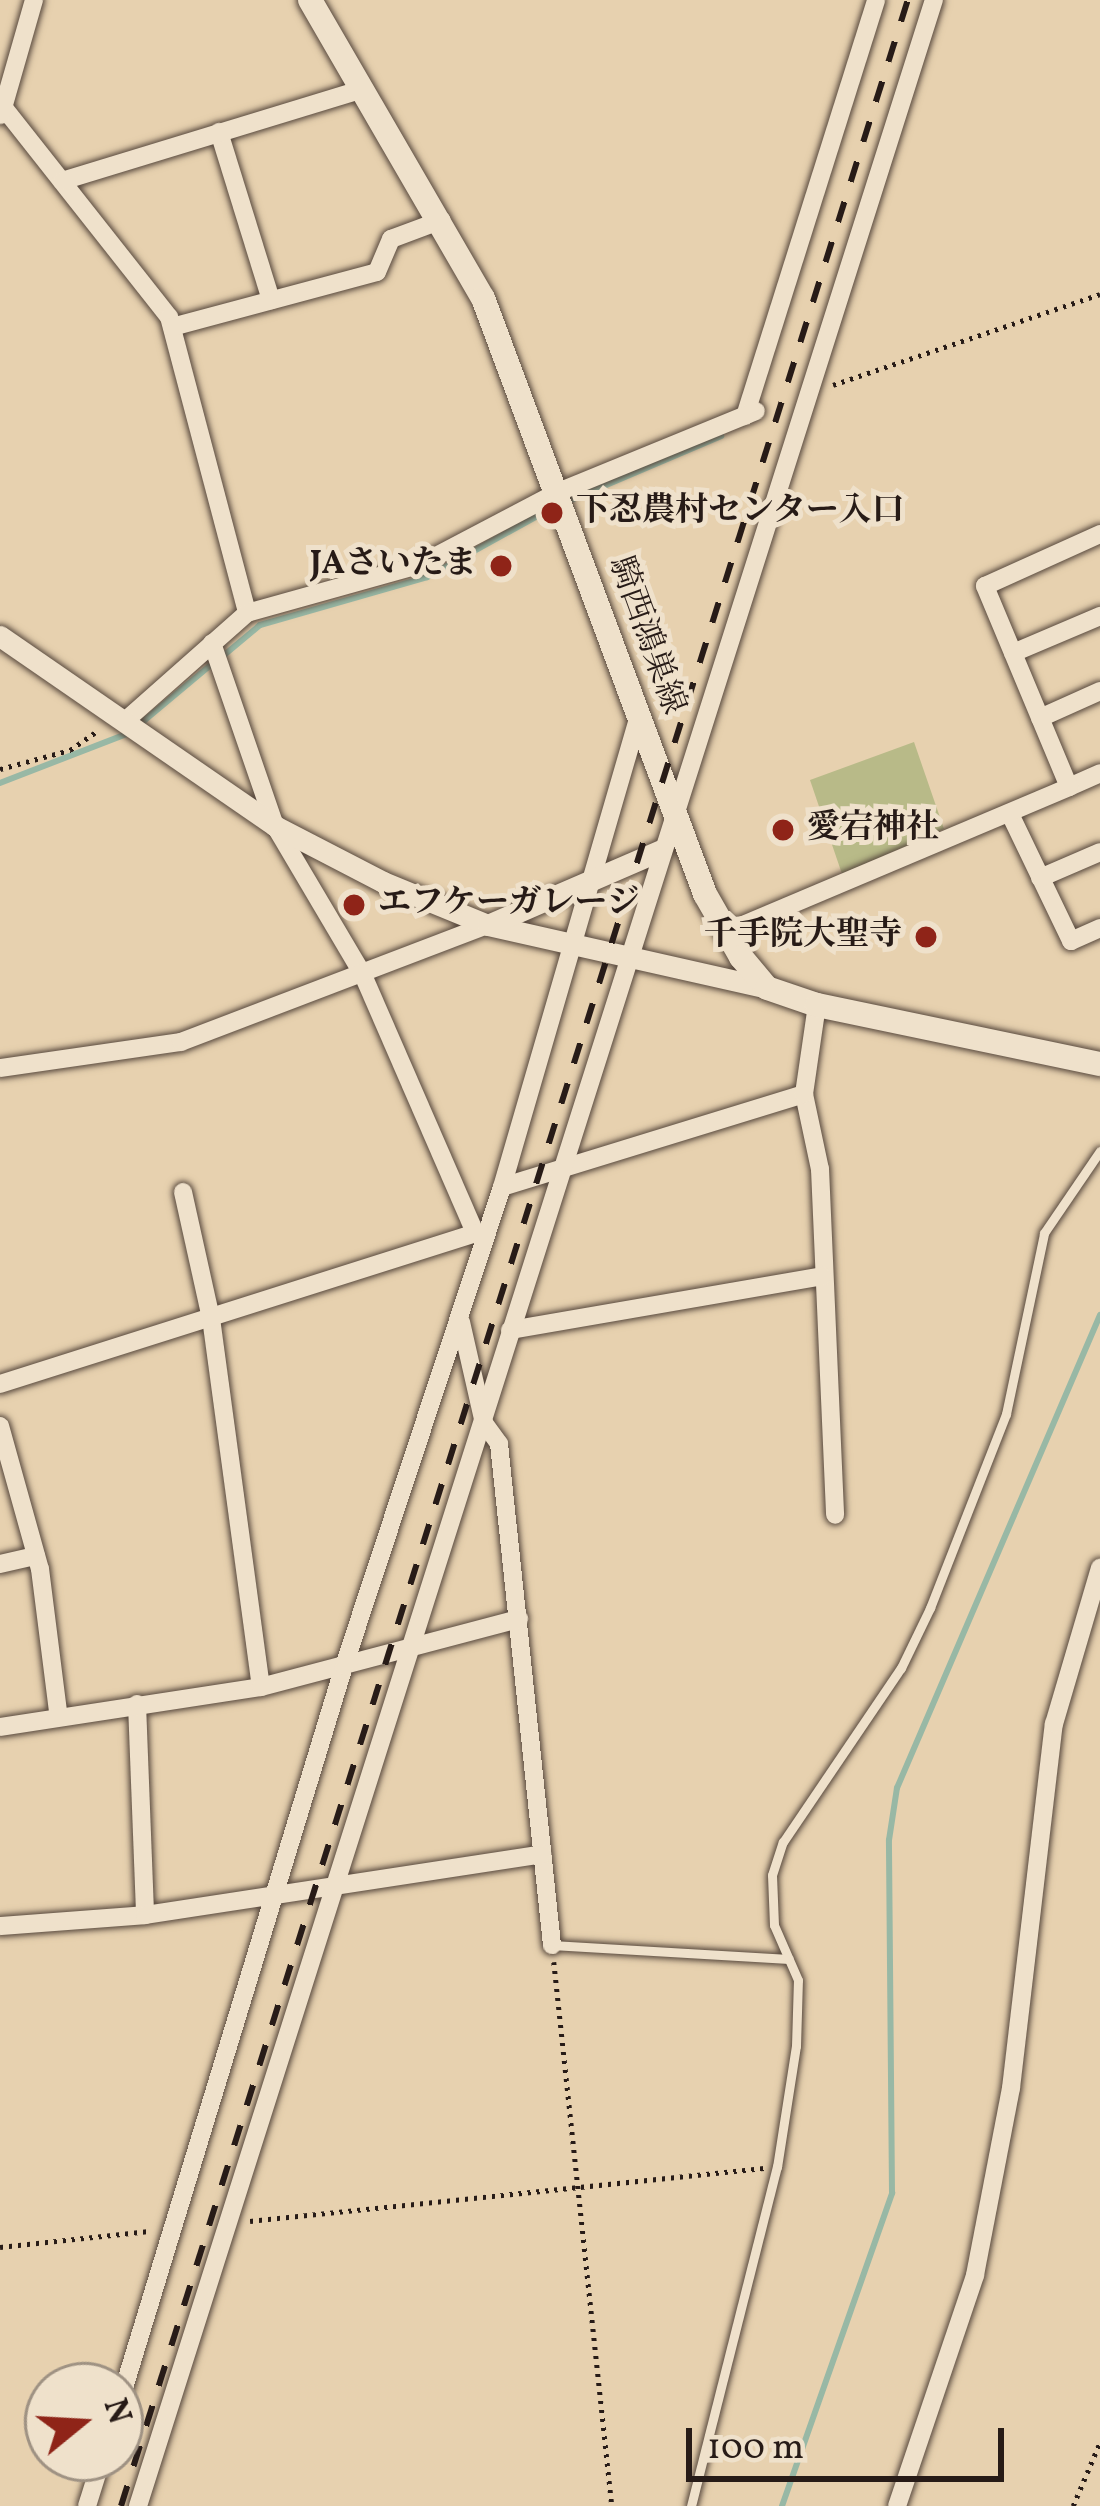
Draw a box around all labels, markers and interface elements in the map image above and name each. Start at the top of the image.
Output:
place label: 下忍農村センター入口 [576,493,906,533]
marker: 下忍農村センター入口 [539,500,565,526]
place label: JAさいたま [310,546,477,586]
street label: 騎西鴻巣線 [598,552,692,720]
marker: JAさいたま [488,553,514,579]
place label: 愛宕神社 [807,810,939,850]
marker: 愛宕神社 [770,817,796,843]
place label: エフケーガレージ [378,885,642,925]
marker: エフケーガレージ [341,892,367,918]
place label: 千手院大聖寺 [704,917,902,957]
marker: 千手院大聖寺 [913,924,939,950]
north arrow [24,2362,144,2482]
text: N [90,2393,141,2430]
scale bar [692,2404,1010,2478]
text: 100 m [707,2424,804,2474]

